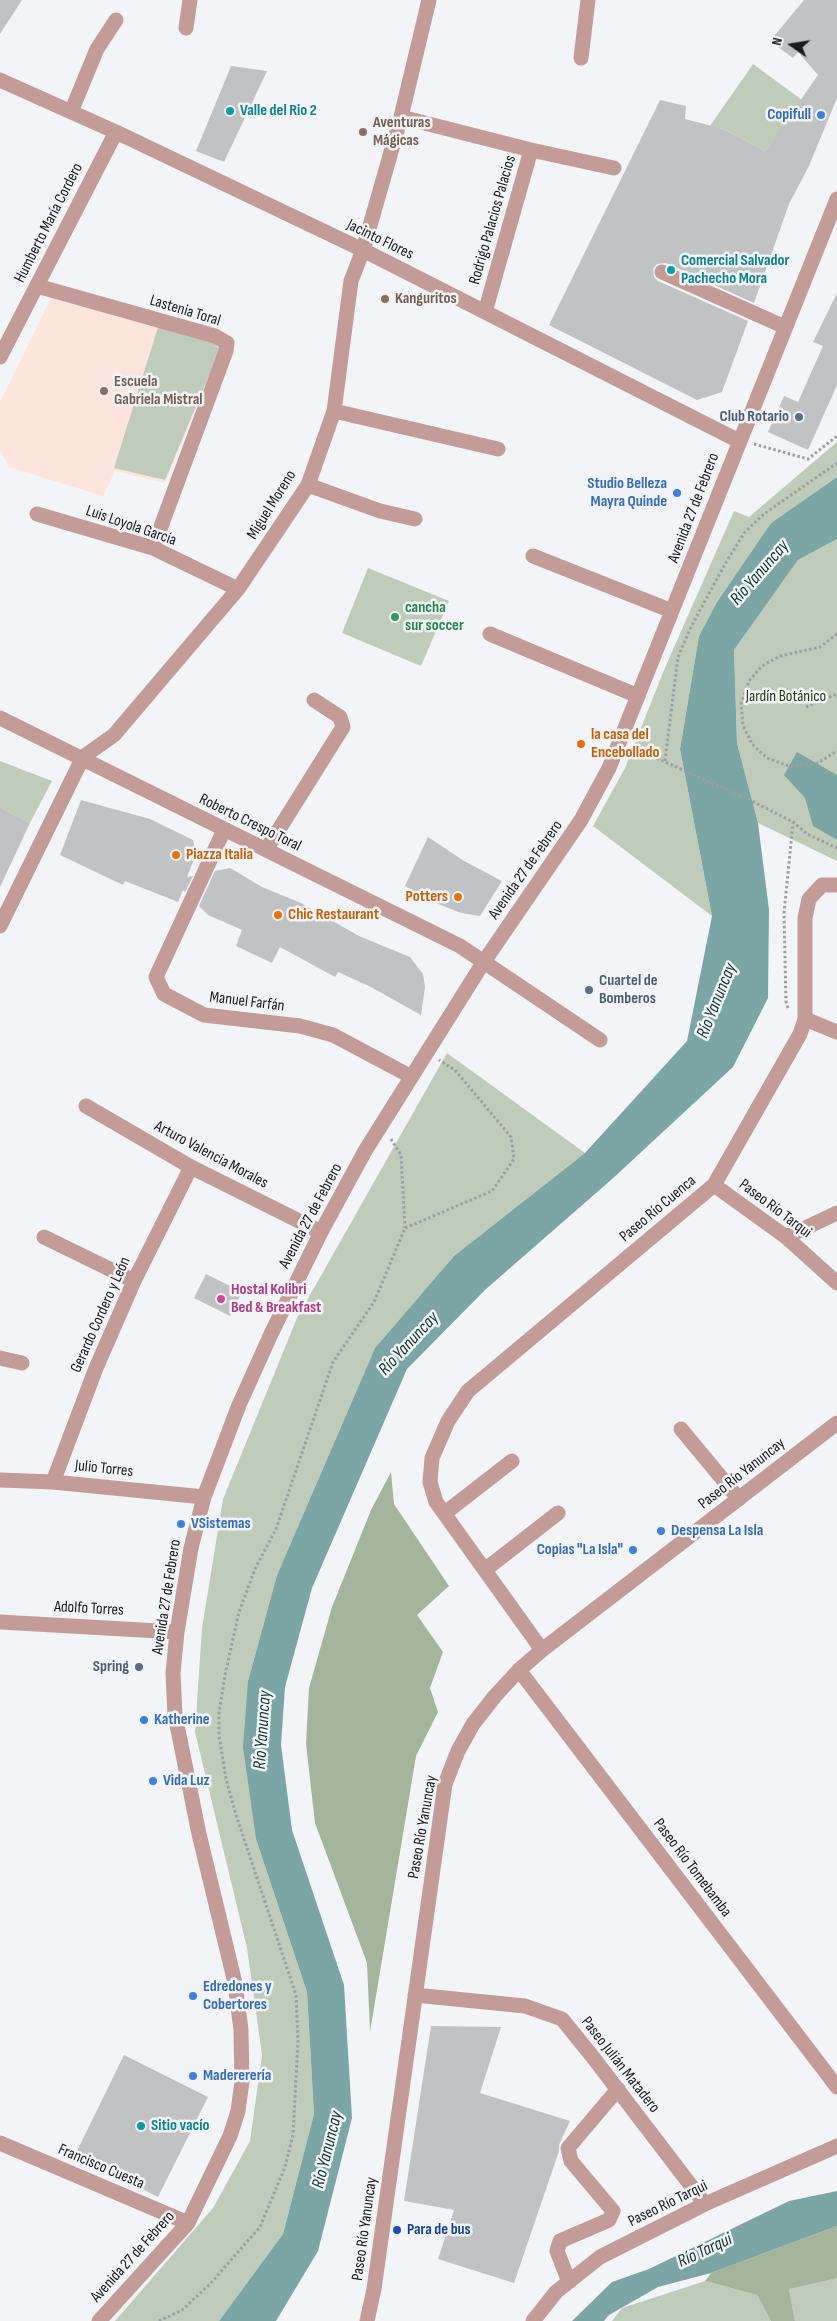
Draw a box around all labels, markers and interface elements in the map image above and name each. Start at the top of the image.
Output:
north arrow [767,20,817,70]
text: N [768,36,786,47]
place label: Valle del Rio 2 [240,101,317,121]
marker: Valle del Rio 2 [224,105,236,117]
place label: Copifull [767,105,811,125]
marker: Copifull [815,109,827,121]
place label: Aventuras Mágicas [373,113,431,151]
marker: Aventuras Mágicas [357,126,369,138]
street label: Rodrigo Palacios Palacios [465,153,521,287]
street label: Humberto María Cordero [11,160,87,286]
street label: Jacinto Flores [343,216,417,264]
place label: Comercial Salvador Pachecho Mora [681,251,789,289]
marker: Comercial Salvador Pachecho Mora [665,264,677,276]
place label: Kanguritos [395,289,457,309]
street label: Lastenia Toral [147,291,223,331]
marker: Kanguritos [379,293,391,305]
place label: Escuela Gabriela Mistral [114,372,202,410]
marker: Escuela Gabriela Mistral [98,385,110,397]
place label: Club Rotario [719,407,789,427]
marker: Club Rotario [793,411,805,423]
street label: Avenida 27 de Febrero [664,450,724,566]
street label: Miguel Moreno [243,467,301,543]
place label: Studio Belleza Mayra Quinde [587,474,667,512]
marker: Studio Belleza Mayra Quinde [671,487,683,499]
street label: Luis Loyola García [83,502,179,550]
water label: Río Yanuncay [726,536,794,610]
place label: cancha sur soccer [405,598,464,636]
marker: cancha sur soccer [389,611,401,623]
park label: Jardín Botánico [746,687,826,707]
place label: la casa del Encebollado [591,725,660,763]
marker: la casa del Encebollado [575,738,587,750]
street label: Roberto Crespo Toral [196,790,304,856]
street label: Avenida 27 de Febrero [485,817,567,923]
place label: Piazza Italia [186,845,253,865]
marker: Piazza Italia [170,849,182,861]
place label: Potters [405,887,448,907]
marker: Potters [452,891,464,903]
place label: Chic Restaurant [288,905,379,925]
marker: Chic Restaurant [272,909,284,921]
water label: Río Yanuncay [692,960,742,1042]
place label: Cuartel de Bomberos [599,971,657,1009]
marker: Cuartel de Bomberos [583,984,595,996]
street label: Manuel Farfán [208,988,286,1016]
street label: Arturo Valencia Morales [151,1117,271,1193]
street label: Avenida 27 de Febrero [275,1160,347,1272]
street label: Paseo Río Cuenca [616,1172,700,1246]
street label: Paseo Río Tarqui [735,1175,815,1243]
street label: Gerardo Cordero y León [67,1254,135,1376]
place label: Hostal Kolibri Bed & Breakfast [231,1280,321,1318]
marker: Hostal Kolibri Bed & Breakfast [215,1293,227,1305]
water label: Río Yanuncay [374,1308,444,1380]
street label: Paseo Río Yanuncay [695,1434,789,1514]
street label: Julio Torres [74,1456,134,1482]
place label: VSistemas [191,1514,251,1534]
marker: VSistemas [175,1518,187,1530]
place label: Despensa La Isla [671,1521,763,1541]
marker: Despensa La Isla [655,1525,667,1537]
street label: Avenida 27 de Febrero [148,1538,186,1656]
place label: Copias "La Isla" [537,1540,623,1560]
marker: Copias "La Isla" [627,1544,639,1556]
street label: Adolfo Torres [54,1598,124,1620]
place label: Spring [93,1657,129,1677]
marker: Spring [133,1661,145,1673]
water label: Río Yanuncay [249,1690,277,1770]
place label: Katherine [154,1710,210,1730]
marker: Katherine [138,1714,150,1726]
place label: Vida Luz [163,1771,210,1791]
street label: Paseo Río Yanuncay [404,1774,442,1880]
marker: Vida Luz [147,1775,159,1787]
street label: Paseo Río Tomebamba [649,1815,735,1921]
place label: Edredones y Cobertores [203,1977,272,2015]
marker: Edredones y Cobertores [187,1990,199,2002]
street label: Paseo Julián Matadero [577,2013,663,2117]
place label: Madererería [203,2066,271,2086]
marker: Madererería [187,2070,199,2082]
water label: Río Yanuncay [308,2109,348,2191]
place label: Sitio vacío [151,2116,209,2136]
marker: Sitio vacío [135,2120,147,2132]
street label: Francisco Cuesta [55,2140,147,2194]
street label: Paseo Río Yanuncay [348,2176,382,2282]
street label: Paseo Río Tarqui [625,2177,711,2231]
street label: Avenida 27 de Febrero [87,2207,179,2307]
place label: Para de bus [407,2220,471,2240]
marker: Para de bus [391,2224,403,2236]
water label: Río Tarqui [674,2229,736,2273]

